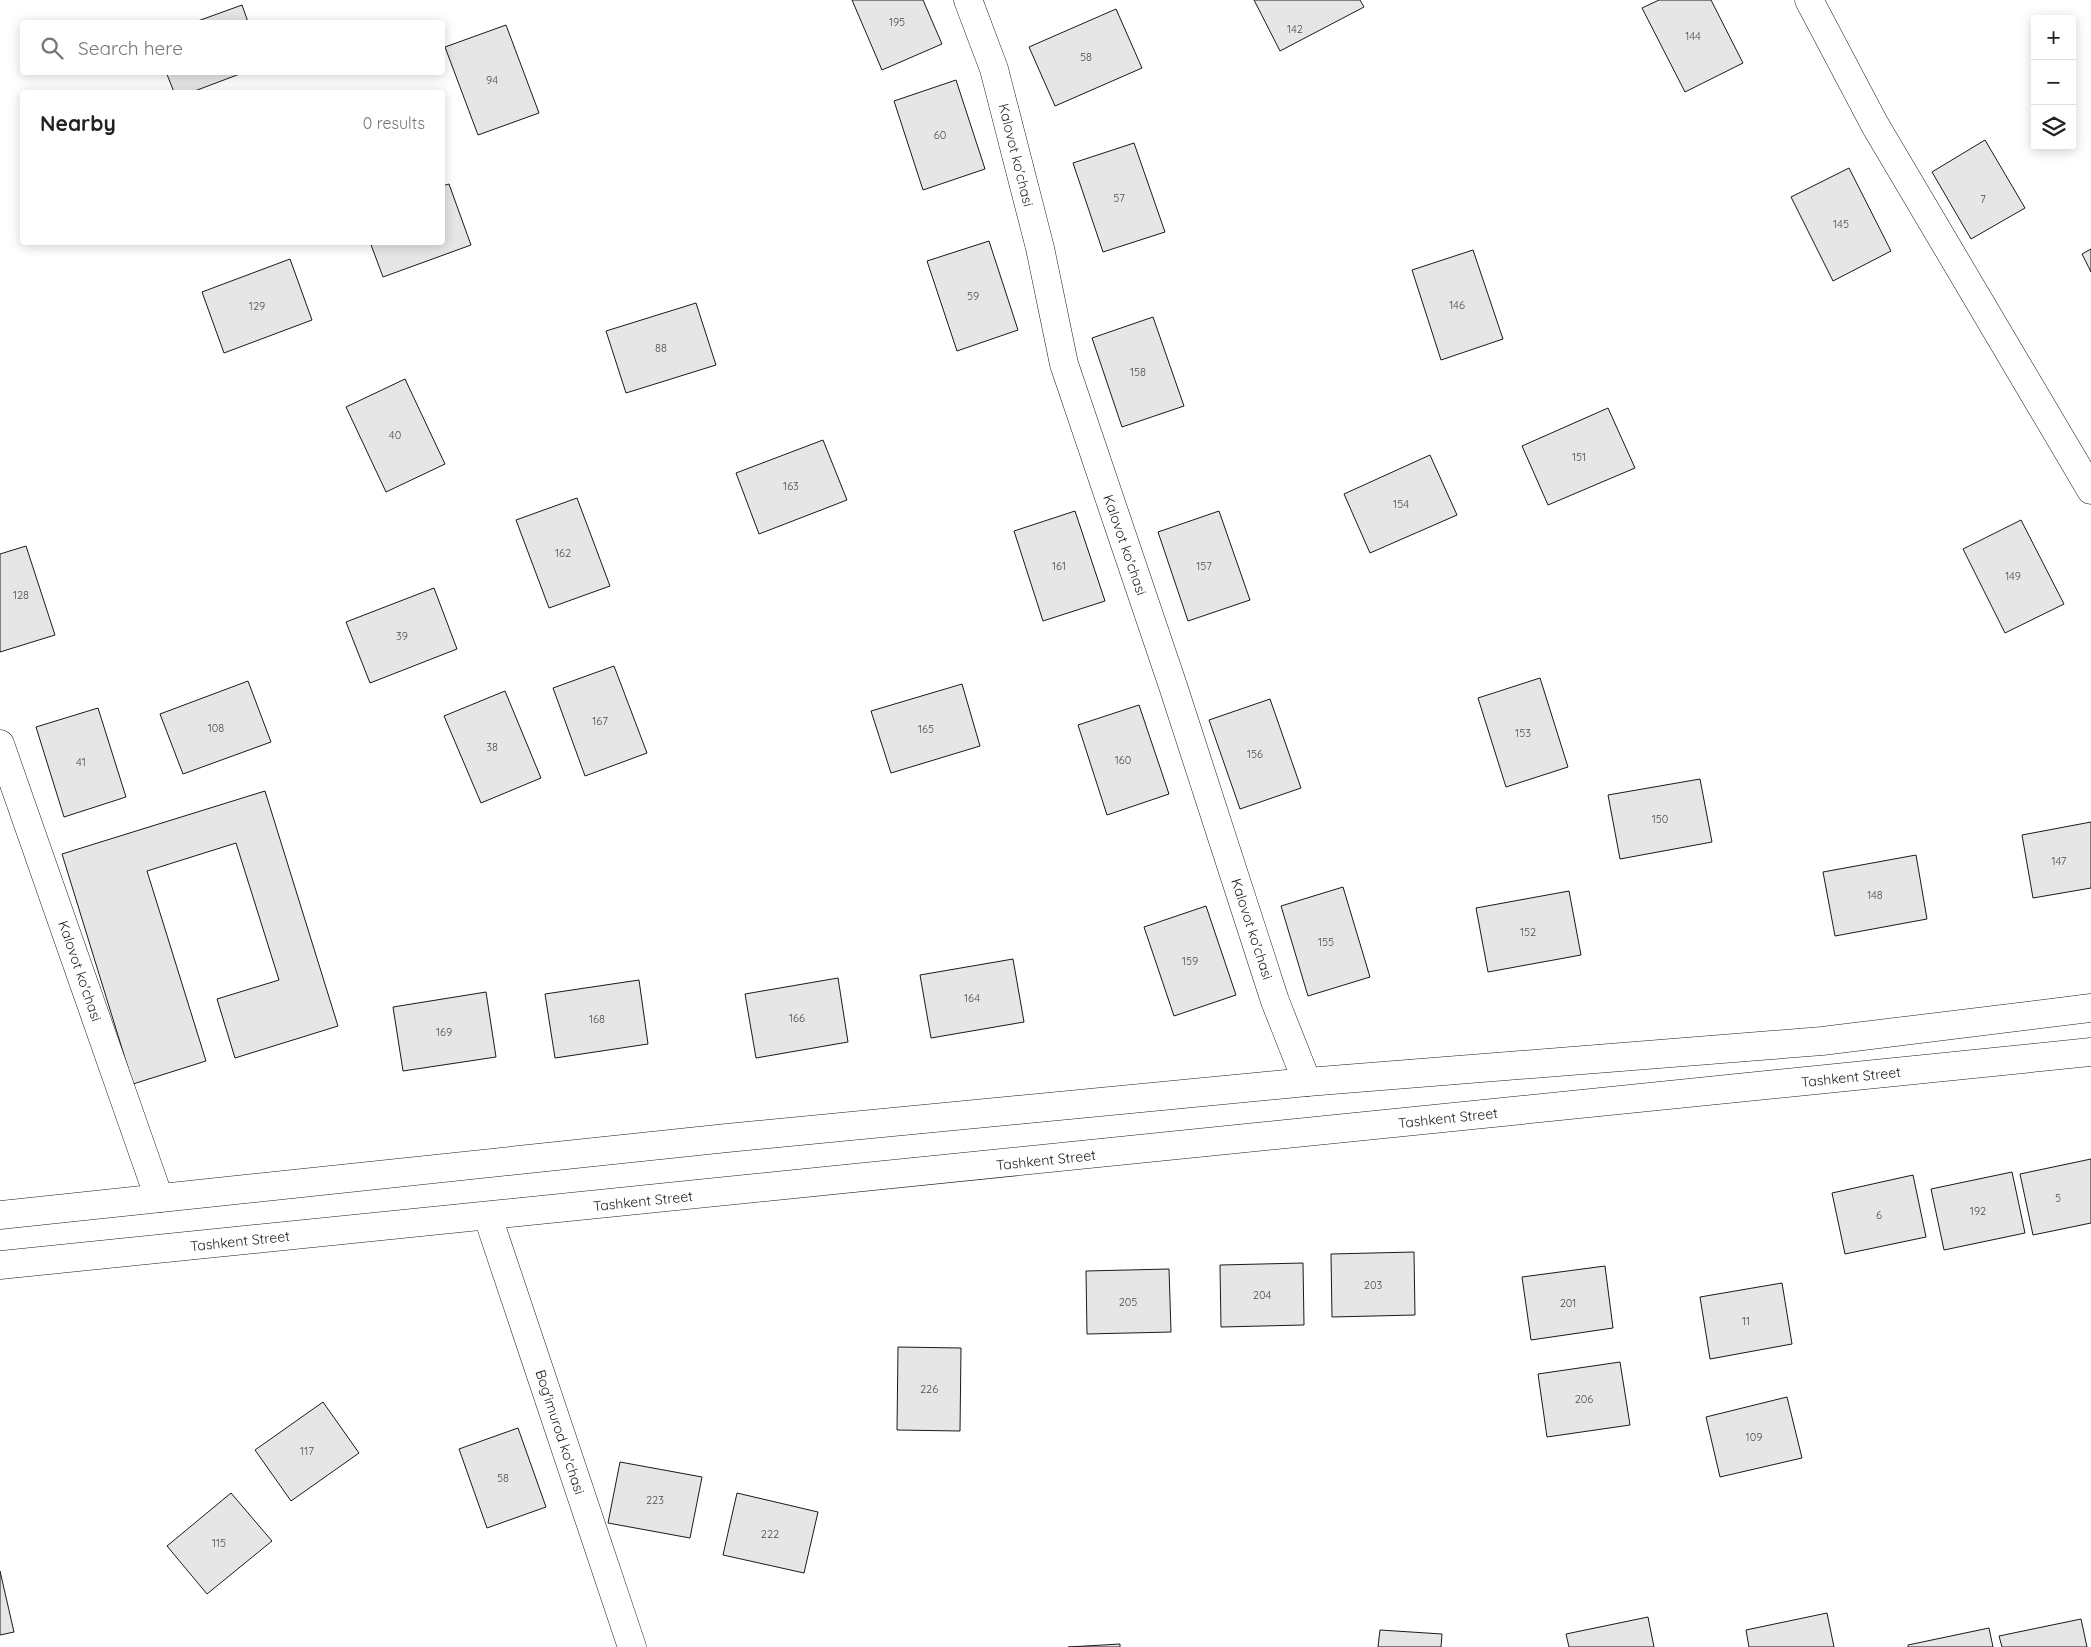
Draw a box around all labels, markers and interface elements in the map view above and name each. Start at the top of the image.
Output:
house number: 195 [889,15,905,29]
map controls [2031,15,2076,150]
button: + [2031,15,2076,60]
search box [20,20,445,75]
house number: 142 [1287,22,1303,36]
house number: 144 [1685,29,1701,43]
icon: search [38,34,66,62]
text: Search here [78,36,183,60]
house number: 58 [1080,50,1092,64]
button: − [2031,60,2076,105]
house number: 94 [486,73,498,87]
street label: Kalovot ko'chasi [995,102,1037,208]
button: layers [2031,105,2076,150]
text: Nearby [40,110,116,136]
text: 0 results [363,113,425,133]
house number: 60 [934,128,946,142]
house number: 57 [1113,191,1125,205]
house number: 7 [1980,192,1986,206]
house number: 145 [1833,217,1849,231]
house number: 59 [967,289,979,303]
house number: 146 [1449,298,1465,312]
house number: 129 [249,299,265,313]
house number: 88 [655,341,667,355]
house number: 158 [1130,365,1146,379]
house number: 40 [389,428,401,442]
house number: 151 [1572,450,1586,464]
house number: 163 [783,479,799,493]
street label: Kalovot ko'chasi [1099,492,1151,598]
house number: 154 [1393,497,1409,511]
house number: 162 [555,546,571,560]
house number: 161 [1052,559,1066,573]
house number: 157 [1196,559,1212,573]
house number: 149 [2005,569,2021,583]
house number: 128 [13,588,29,602]
house number: 39 [396,629,408,643]
house number: 167 [592,714,608,728]
house number: 108 [208,721,224,735]
house number: 165 [918,722,934,736]
house number: 153 [1515,726,1531,740]
house number: 38 [486,740,498,754]
house number: 156 [1247,747,1263,761]
house number: 160 [1115,753,1131,767]
house number: 41 [76,755,86,769]
house number: 150 [1652,812,1668,826]
house number: 147 [2051,854,2067,868]
street label: Kalovot ko'chasi [1227,876,1277,982]
house number: 148 [1867,888,1883,902]
street label: Kalovot ko'chasi [54,918,106,1024]
house number: 152 [1520,925,1536,939]
house number: 155 [1318,935,1334,949]
house number: 159 [1182,954,1198,968]
house number: 164 [964,991,980,1005]
house number: 166 [789,1011,805,1025]
house number: 168 [589,1012,605,1026]
house number: 169 [436,1025,452,1039]
street label: Tashkent Street [1800,1063,1902,1091]
street label: Tashkent Street [1397,1104,1499,1132]
street label: Tashkent Street [995,1146,1097,1174]
street label: Tashkent Street [592,1187,694,1215]
house number: 5 [2055,1191,2061,1205]
house number: 192 [1970,1204,1986,1218]
house number: 6 [1876,1208,1882,1222]
street label: Tashkent Street [189,1227,291,1255]
house number: 203 [1364,1278,1382,1292]
house number: 204 [1253,1288,1271,1302]
house number: 205 [1119,1295,1137,1309]
house number: 201 [1560,1296,1576,1310]
house number: 11 [1742,1314,1750,1328]
street label: Bog'imurod ko'chasi [531,1367,589,1497]
house number: 226 [920,1382,938,1396]
house number: 206 [1575,1392,1593,1406]
house number: 109 [1746,1430,1762,1444]
house number: 117 [300,1444,314,1458]
house number: 58 [497,1471,509,1485]
house number: 223 [646,1493,664,1507]
house number: 222 [761,1527,779,1541]
house number: 115 [212,1536,226,1550]

